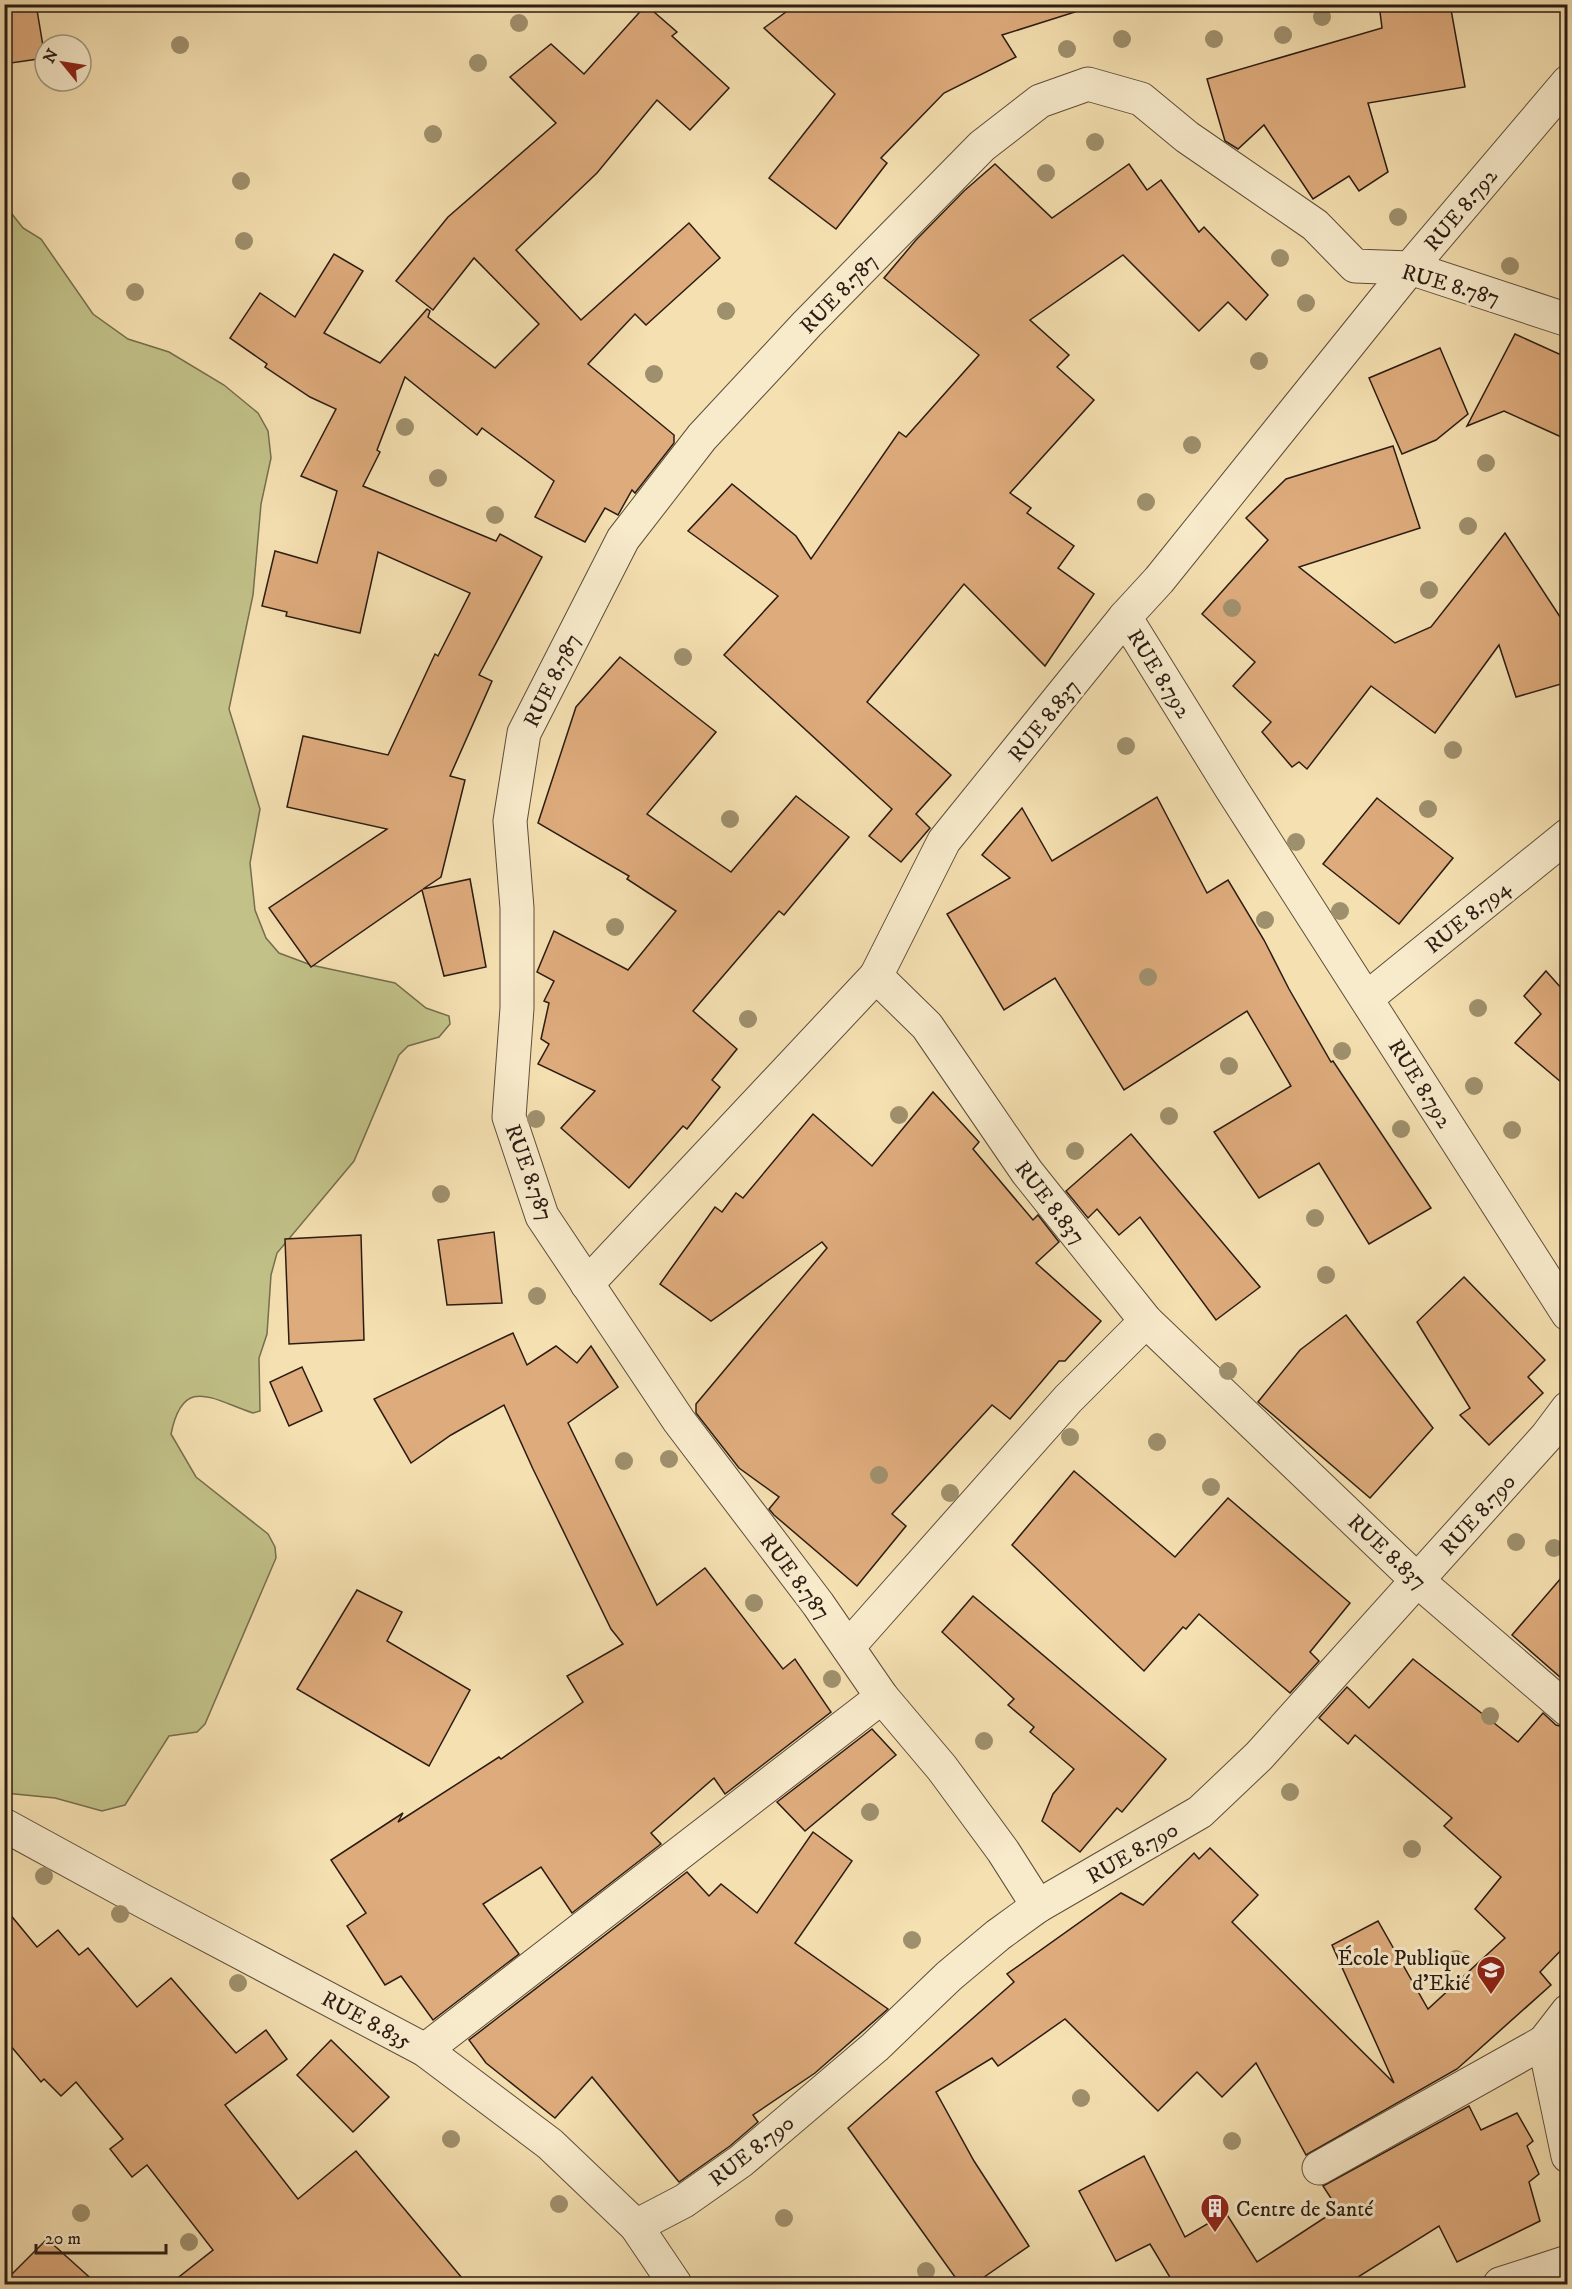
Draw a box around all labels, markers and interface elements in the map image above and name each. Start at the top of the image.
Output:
north arrow [33,33,93,93]
text: N [39,45,63,67]
street label: RUE 8.792 [1419,163,1504,257]
street label: RUE 8.787 [794,248,884,340]
street label: RUE 8.787 [1398,259,1503,312]
street label: RUE 8.792 [1121,624,1197,723]
street label: RUE 8.787 [518,629,587,732]
street label: RUE 8.837 [1003,674,1086,768]
street label: RUE 8.794 [1420,874,1517,960]
street label: RUE 8.792 [1382,1034,1458,1133]
street label: RUE 8.787 [499,1121,558,1224]
street label: RUE 8.837 [1009,1156,1091,1250]
street label: RUE 8.790 [1434,1468,1522,1562]
street label: RUE 8.837 [1342,1509,1432,1596]
street label: RUE 8.787 [754,1529,836,1625]
street label: RUE 8.790 [1082,1816,1183,1890]
place label: École Publique d'Ekié [1337,1945,1470,1997]
school or university icon: École Publique d'Ekié [1475,1954,1507,1996]
street label: RUE 8.835 [317,1985,416,2055]
street label: RUE 8.790 [704,2109,800,2193]
building icon: Centre de Santé [1199,2192,1231,2234]
place label: Centre de Santé [1236,2196,1373,2223]
scale bar [36,2217,166,2255]
text: 20 m [45,2228,81,2250]

